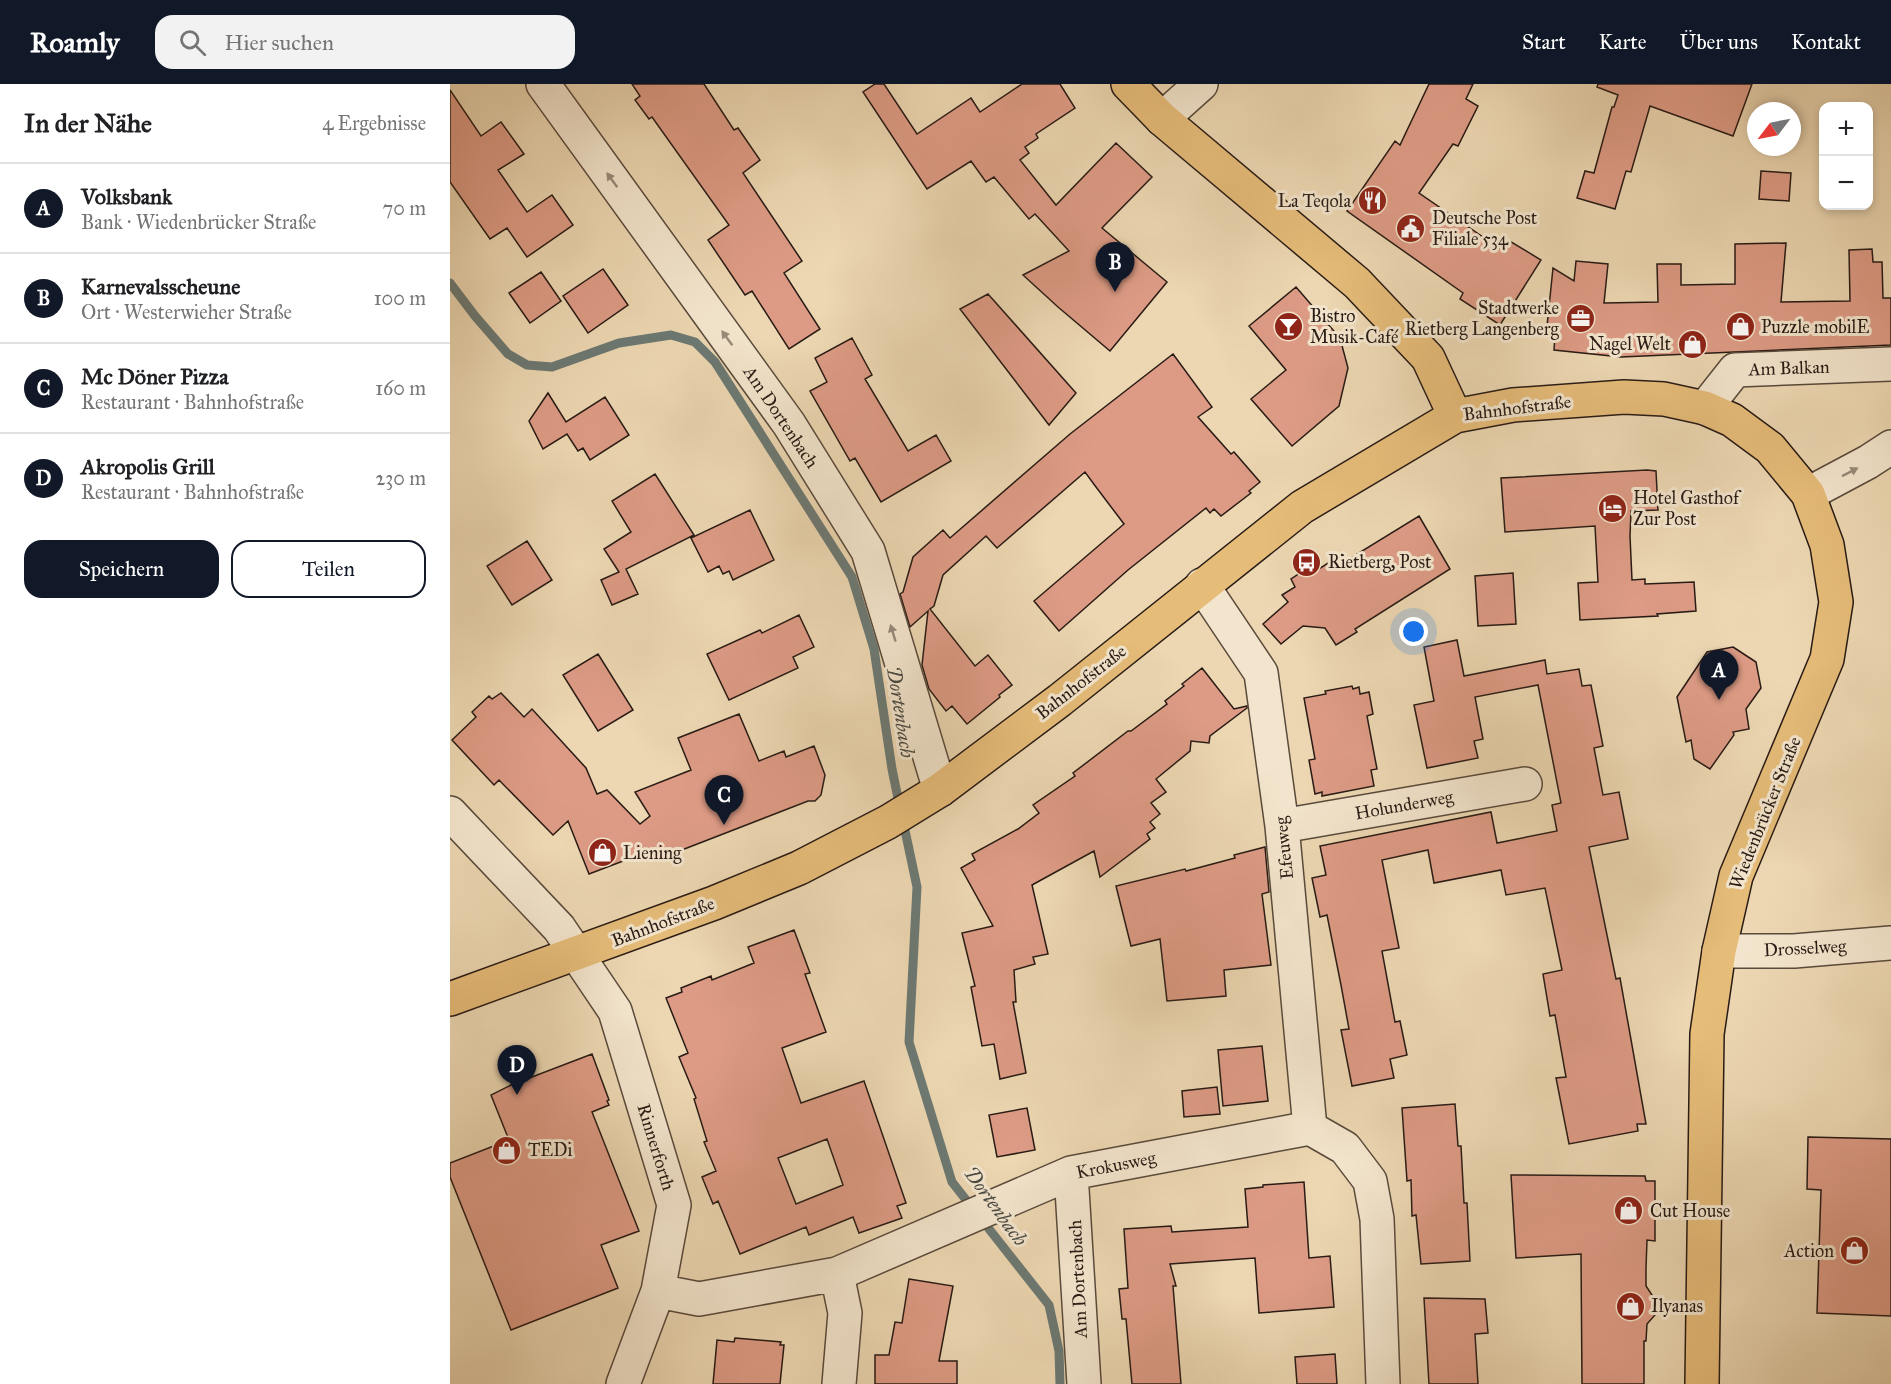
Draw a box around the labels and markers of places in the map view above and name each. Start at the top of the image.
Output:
restaurant icon: La Teqola [1356,185,1388,217]
place label: La Teqola [1278,190,1351,213]
place label: Deutsche Post Filiale 534 [1432,207,1538,250]
public building icon: Deutsche Post Filiale 534 [1395,212,1427,244]
pin: B [1096,242,1134,292]
place label: Stadtwerke Rietberg Langenberg [1405,297,1560,341]
office icon: Stadtwerke Rietberg Langenberg [1564,302,1596,334]
place label: Bistro Musik-Café [1310,305,1399,348]
bar icon: Bistro Musik-Café [1273,310,1305,342]
shop icon: Puzzle mobilE [1724,311,1756,343]
place label: Puzzle mobilE [1761,316,1869,338]
shop icon: Nagel Welt [1676,328,1708,360]
place label: Nagel Welt [1589,333,1672,356]
place label: Hotel Gasthof Zur Post [1633,487,1742,530]
hotel icon: Hotel Gasthof Zur Post [1596,492,1628,524]
bus stop icon: Rietberg, Post [1291,546,1323,578]
place label: Rietberg, Post [1328,551,1432,574]
pin: A [1700,650,1738,700]
pin: C [704,776,744,825]
shop icon: Liening [586,837,618,869]
place label: Liening [623,842,682,865]
pin: D [498,1046,536,1095]
shop icon: TEDi [491,1134,523,1166]
place label: TEDi [528,1139,572,1161]
shop icon: Cut House [1613,1195,1645,1227]
place label: Cut House [1650,1200,1730,1222]
shop icon: Action [1839,1235,1871,1267]
place label: Action [1783,1240,1834,1262]
shop icon: Ilyanas [1614,1290,1646,1322]
place label: Ilyanas [1651,1295,1703,1317]

